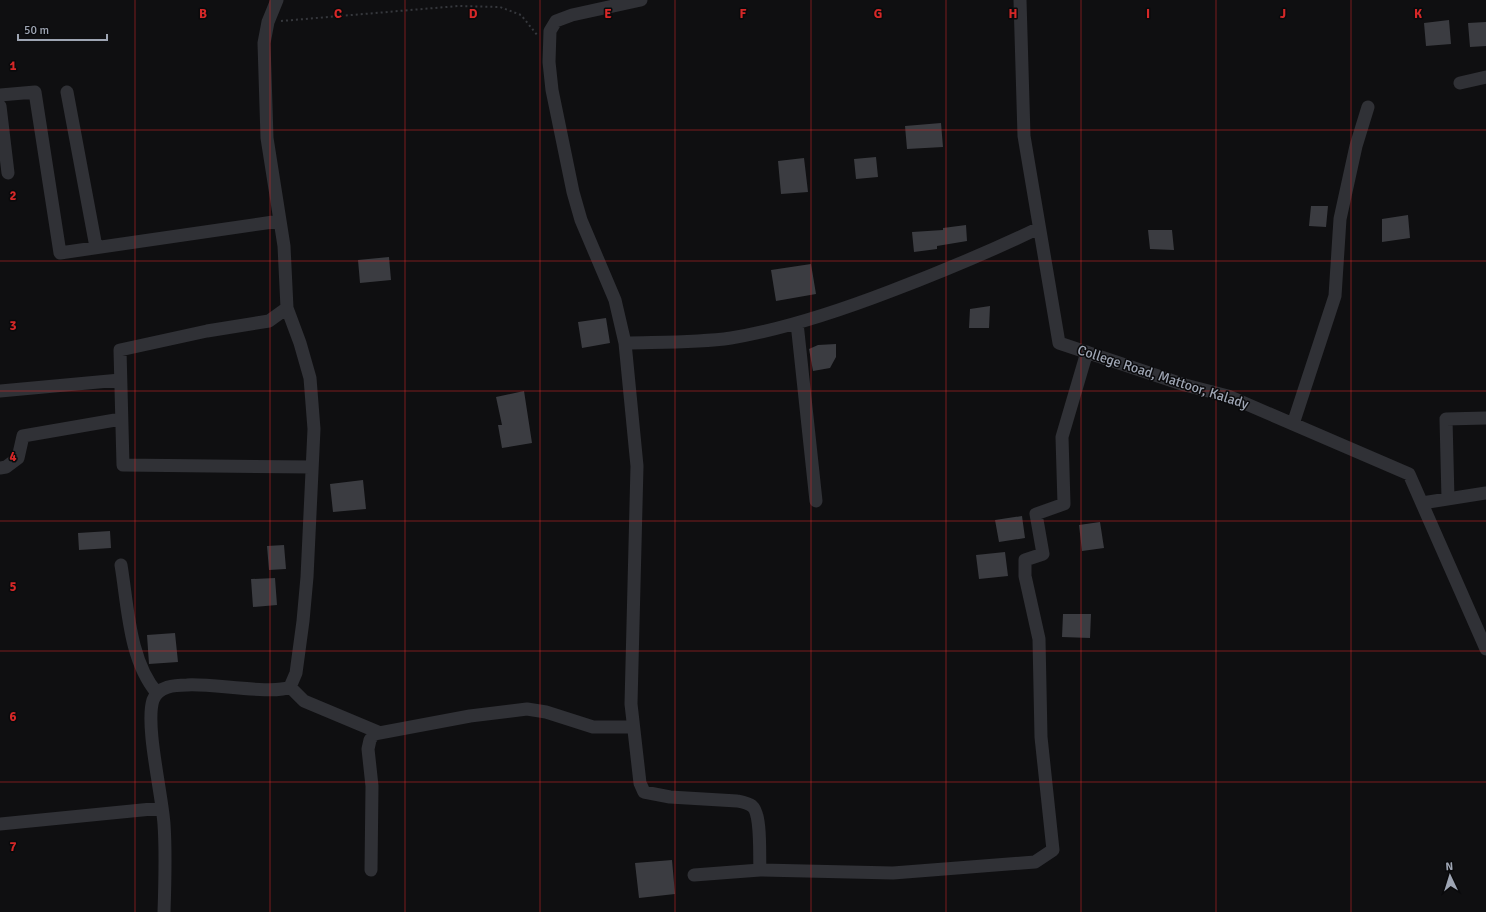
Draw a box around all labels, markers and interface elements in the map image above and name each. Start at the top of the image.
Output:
text: B [199,6,207,22]
text: C [334,6,342,22]
text: D [469,6,478,22]
text: E [604,6,612,22]
text: F [740,6,747,22]
text: G [874,6,882,22]
text: H [1009,6,1017,22]
text: I [1146,6,1150,22]
text: J [1280,6,1286,22]
text: K [1414,6,1422,22]
scale bar [18,16,107,42]
text: 50 m [24,23,49,38]
text: 1 [9,58,17,74]
text: 2 [9,188,17,204]
text: 3 [9,318,17,334]
street label: College Road, Mattoor, Kalady [1075,341,1251,413]
text: 4 [9,449,17,465]
text: 5 [9,579,17,595]
text: 6 [9,709,17,725]
text: 7 [9,839,17,855]
north arrow [1430,856,1470,896]
text: N [1445,860,1454,873]

